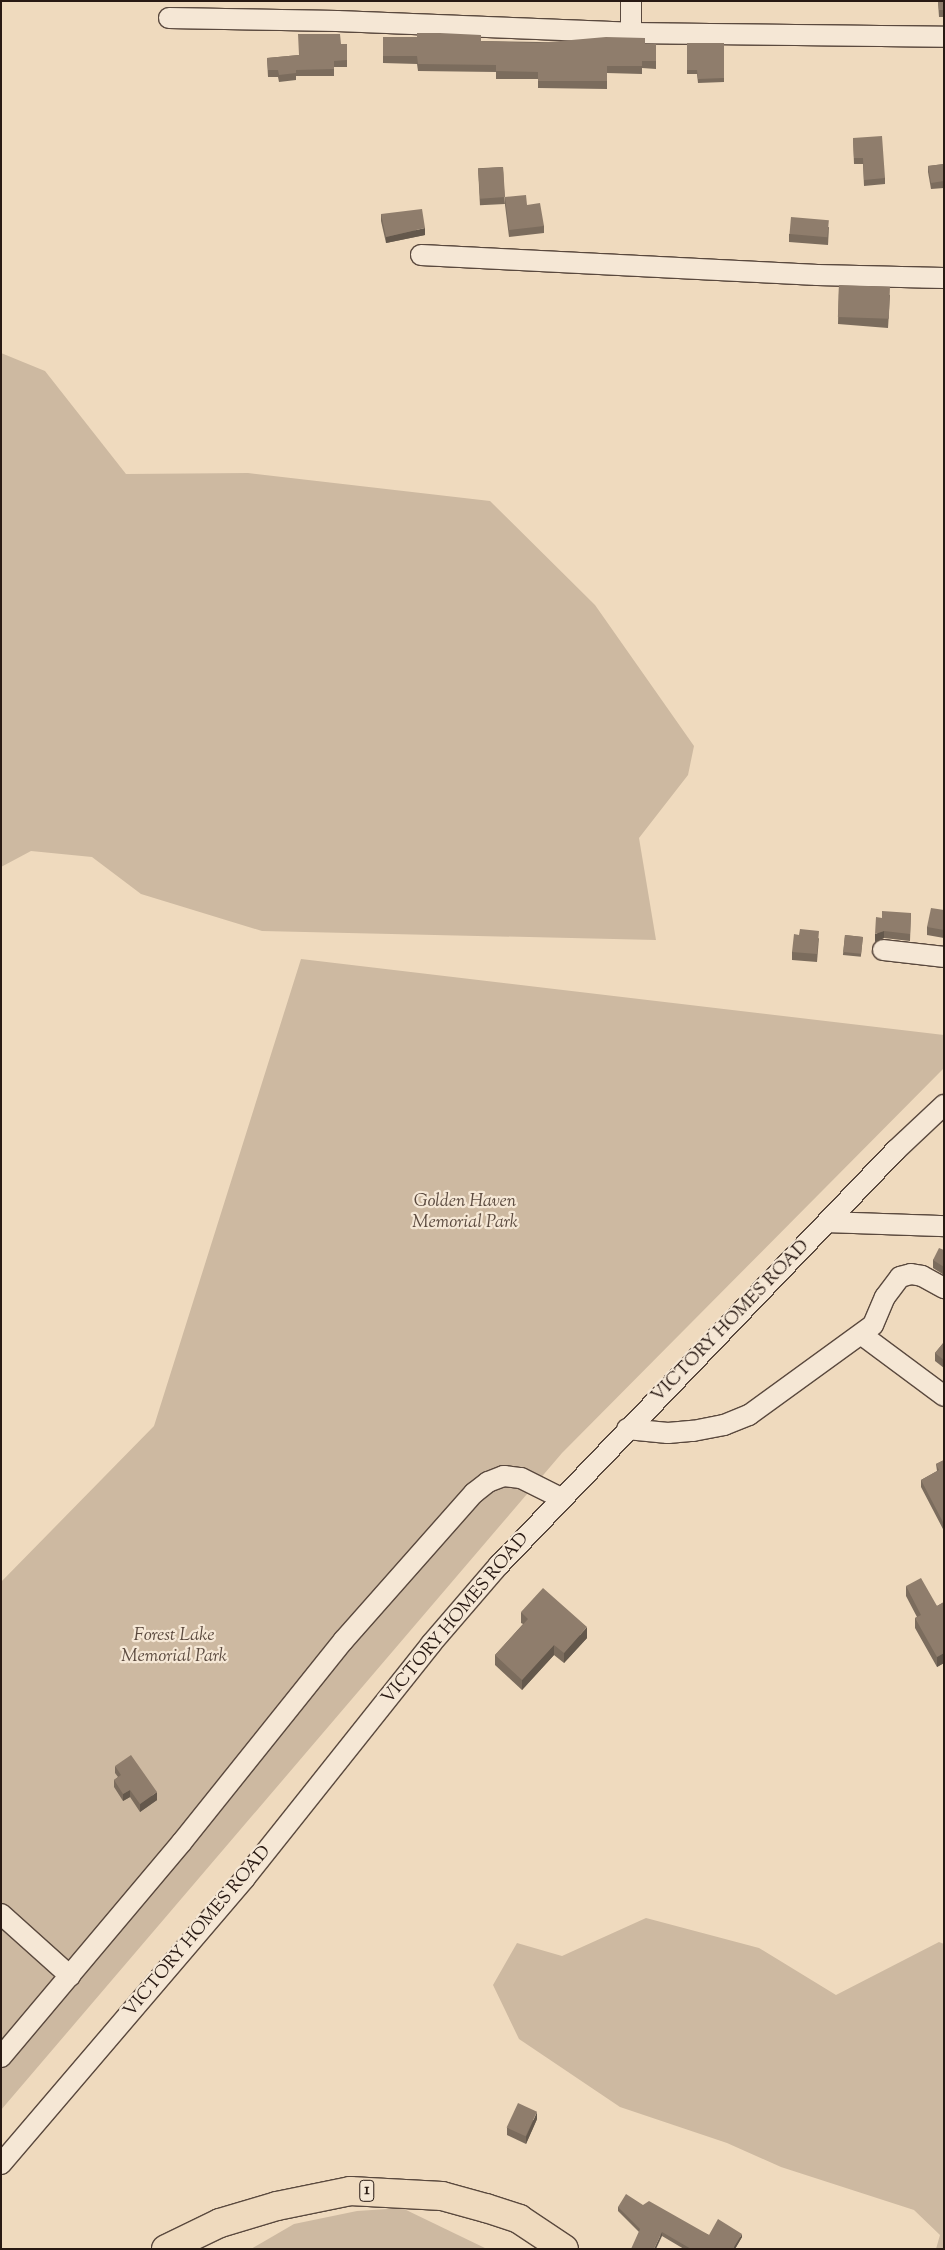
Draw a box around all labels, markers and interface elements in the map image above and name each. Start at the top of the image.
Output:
park label: Golden Haven Memorial Park [412,1192,518,1234]
street label: VICTORY HOMES ROAD [648,1236,814,1408]
street label: VICTORY HOMES ROAD [378,1529,534,1709]
park label: Forest Lake Memorial Park [121,1626,227,1668]
street label: VICTORY HOMES ROAD [120,1842,276,2022]
road number: 1 [358,2178,376,2204]

